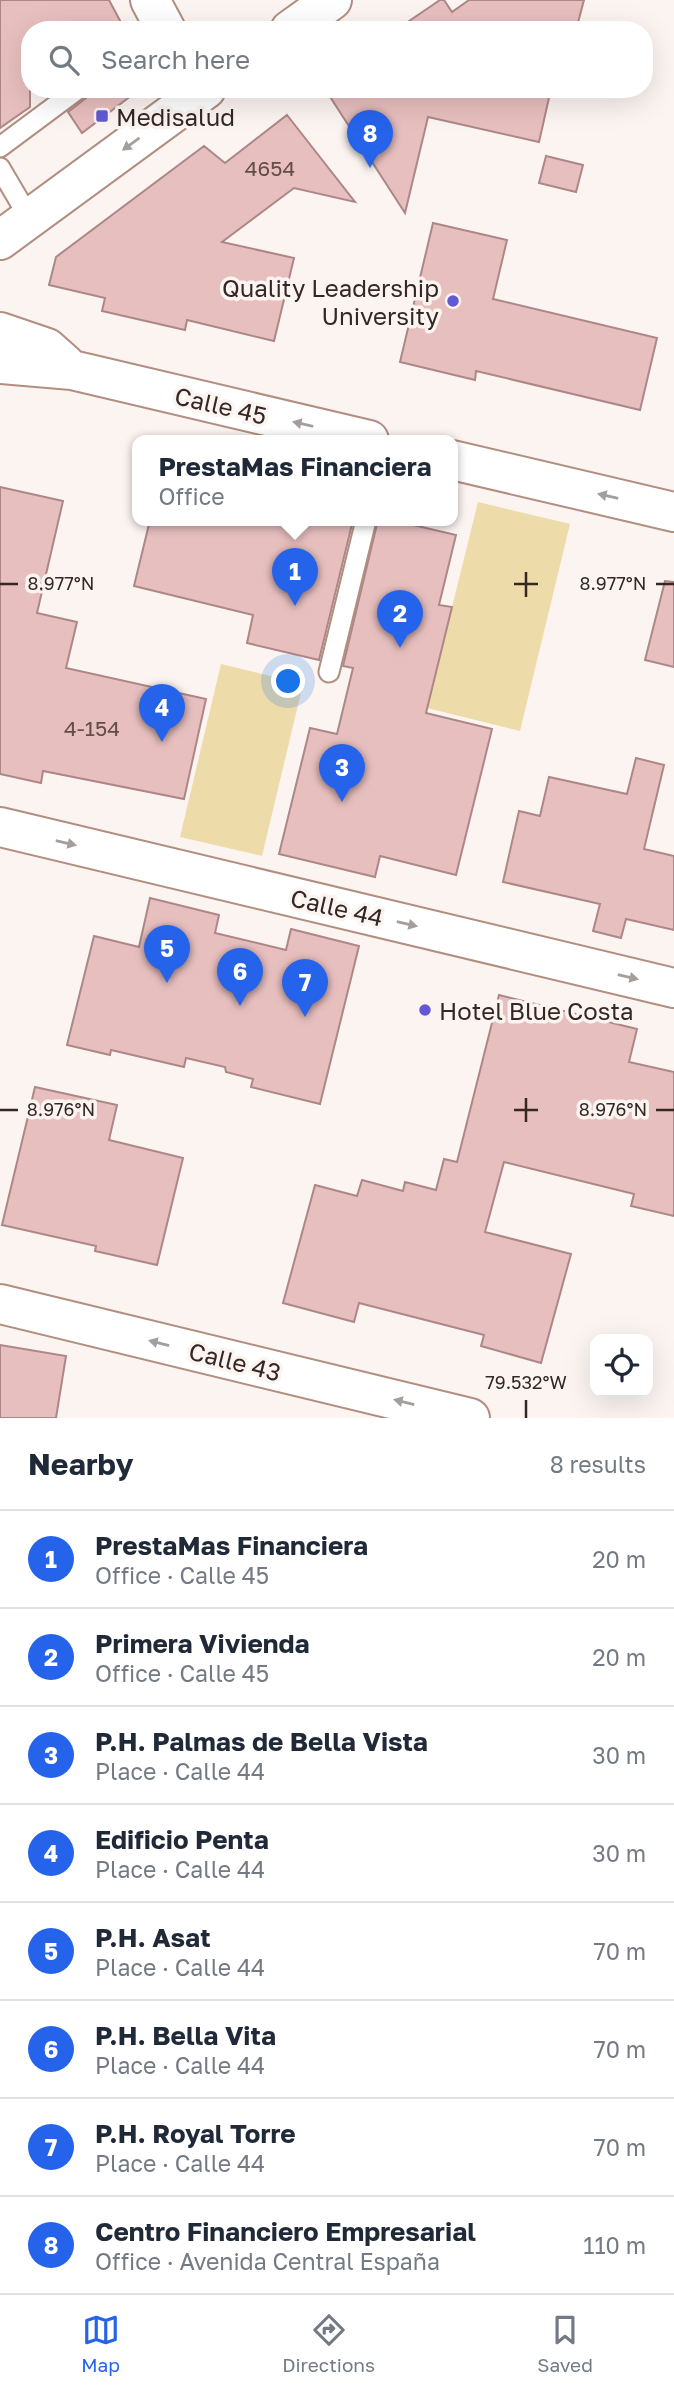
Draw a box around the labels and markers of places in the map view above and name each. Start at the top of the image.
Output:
place label: Medisalud [116,102,235,131]
marker: Medisalud [94,108,110,124]
pin: 8 [347,110,393,168]
place label: Quality Leadership University [222,273,439,330]
marker: Quality Leadership University [445,293,461,309]
pin: 1 [272,548,318,606]
pin: 2 [377,590,423,648]
pin: 4 [139,684,185,742]
pin: 3 [319,744,365,802]
pin: 5 [144,925,190,983]
pin: 6 [217,948,263,1006]
pin: 7 [282,959,328,1017]
place label: Hotel Blue Costa [439,996,634,1025]
marker: Hotel Blue Costa [417,1002,433,1018]

